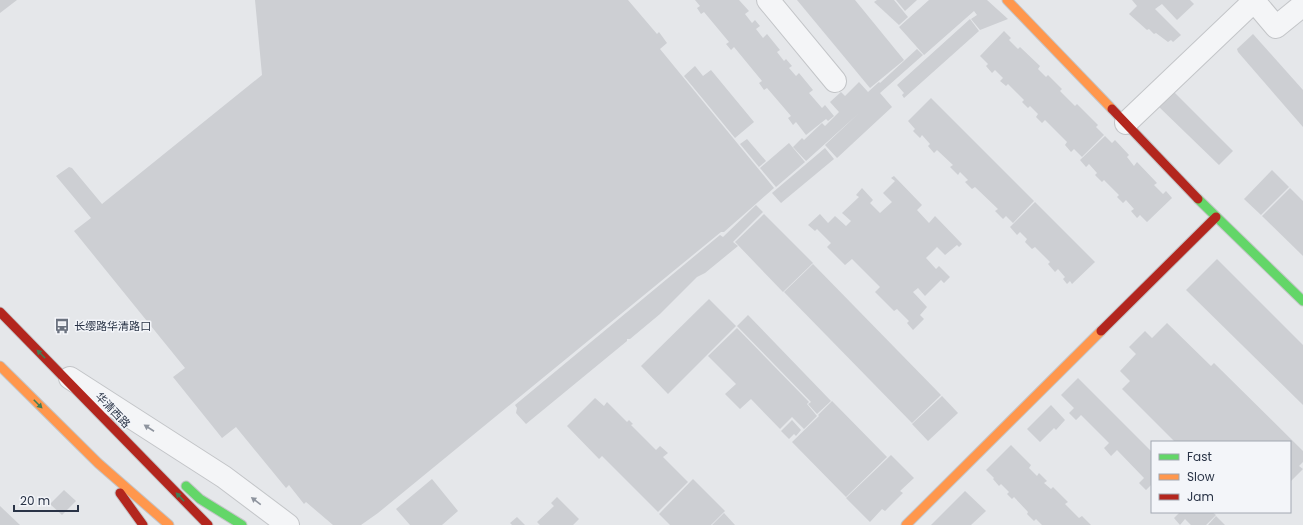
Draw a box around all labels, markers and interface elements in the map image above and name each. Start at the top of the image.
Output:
bus stop icon: 长缨路华清路口 [53,317,71,335]
place label: 长缨路华清路口 [74,318,151,334]
one-way arrow [36,349,46,359]
street label: 华清西路 [92,389,134,431]
one-way arrow [33,399,43,409]
one-way arrow [143,425,155,432]
legend [1151,441,1291,513]
text: Fast [1187,448,1212,465]
text: Slow [1187,468,1215,485]
scale bar [14,487,78,513]
text: Jam [1187,488,1214,505]
text: 20 m [20,492,50,509]
one-way arrow [176,492,185,502]
one-way arrow [251,497,262,506]

